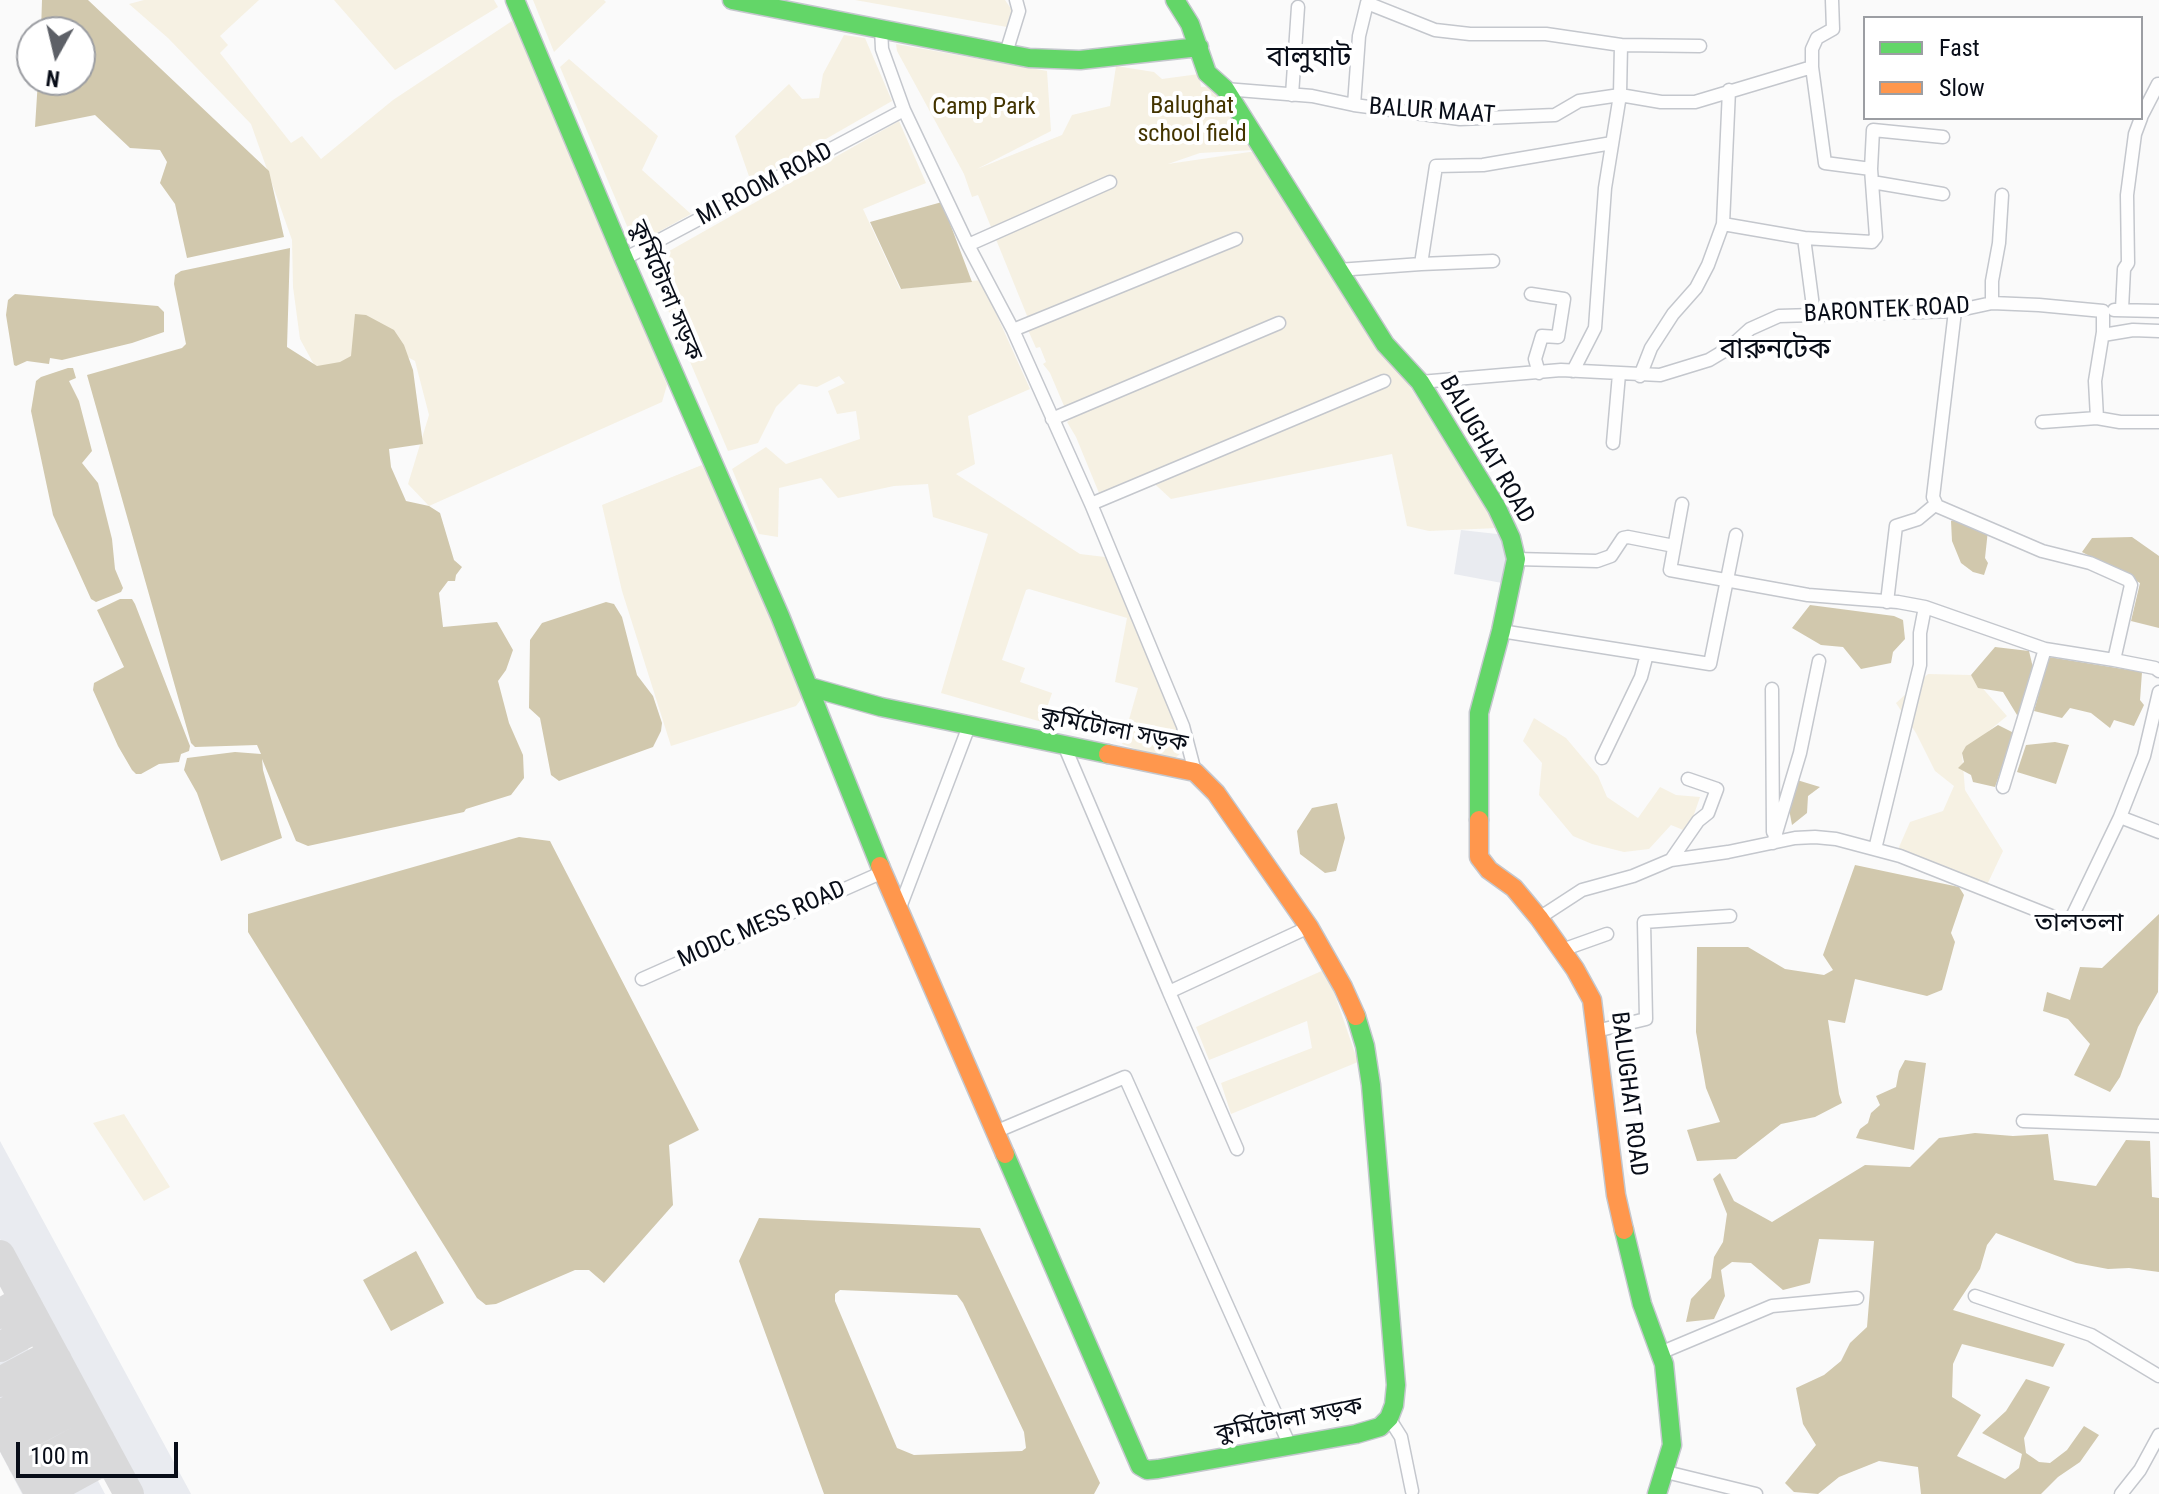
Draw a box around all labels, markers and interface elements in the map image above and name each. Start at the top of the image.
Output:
north arrow [16,16,96,96]
legend [1863,16,2143,120]
text: Fast [1939,34,1980,62]
district label: বালুঘাট [1267,42,1351,76]
text: N [44,65,61,92]
text: Slow [1939,74,1985,102]
park label: Balughat school field [1137,93,1247,149]
street label: BALUR MAAT [1368,93,1496,131]
park label: Camp Park [932,94,1036,122]
street label: MI ROOM ROAD [692,137,838,233]
street label: কুর্মিটোলা সড়ক [623,217,707,365]
street label: BARONTEK ROAD [1803,292,1971,330]
district label: বারুনটেক [1719,334,1831,368]
street label: BALUGHAT ROAD [1432,371,1540,529]
street label: কুর্মিটোলা সড়ক [1038,703,1190,759]
street label: MODC MESS ROAD [674,875,850,975]
district label: তালতলা [2035,908,2123,940]
street label: BALUGHAT ROAD [1604,1010,1652,1178]
street label: কুর্মিটোলা সড়ক [1213,1393,1365,1449]
scale bar [20,1426,182,1476]
text: 100 m [30,1442,89,1470]

